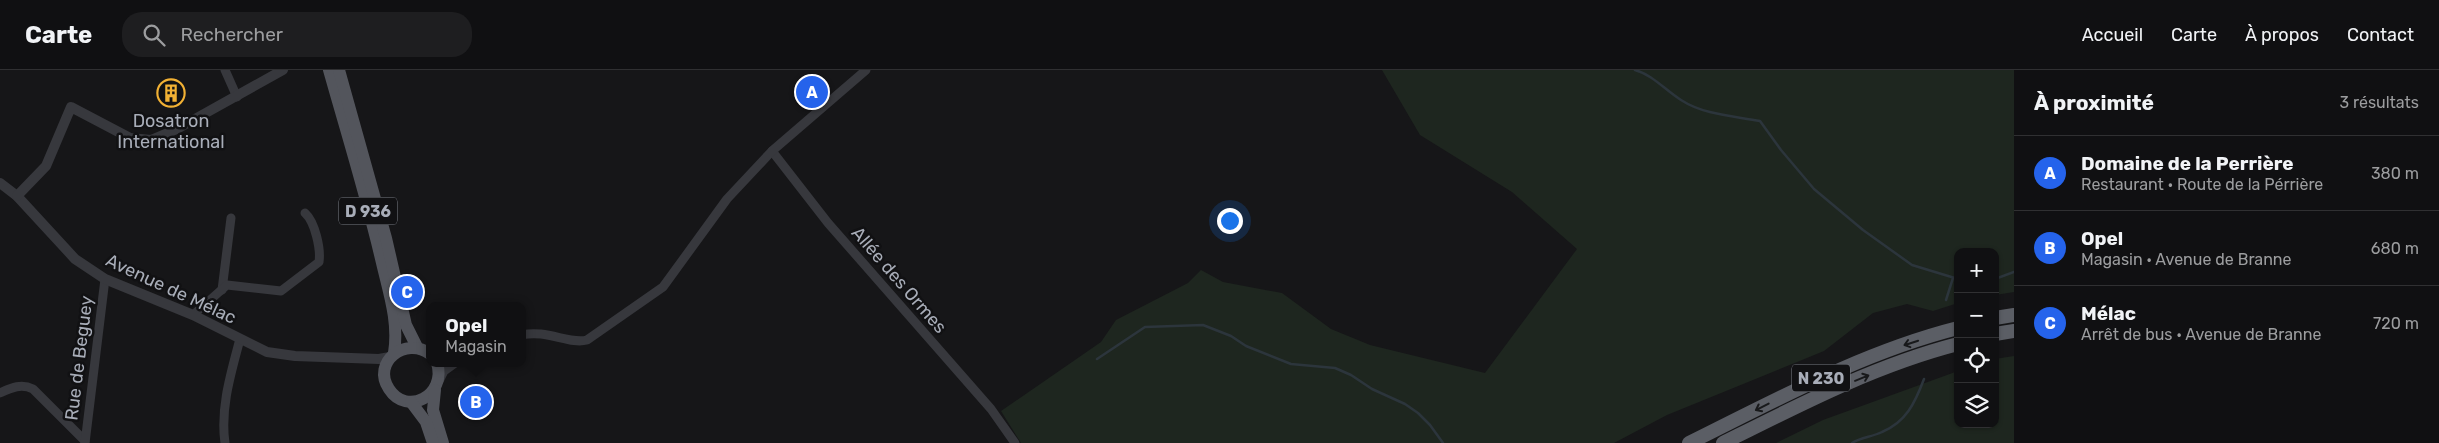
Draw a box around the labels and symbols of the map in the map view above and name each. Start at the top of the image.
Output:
pin: A [796,73,828,111]
building icon: Dosatron International [156,78,186,108]
place label: Dosatron International [117,110,225,153]
road number: D 936 [339,198,397,224]
your location [1217,208,1243,234]
street label: Allée des Ormes [847,222,951,338]
street label: Avenue de Mélac [102,249,240,329]
pin: C [391,273,423,311]
street label: Rue de Beguey [60,294,98,422]
one-way arrow [1904,338,1920,348]
road number: N 230 [1792,364,1850,392]
one-way arrow [1854,372,1869,382]
pin: B [460,383,492,421]
one-way arrow [1755,402,1770,412]

